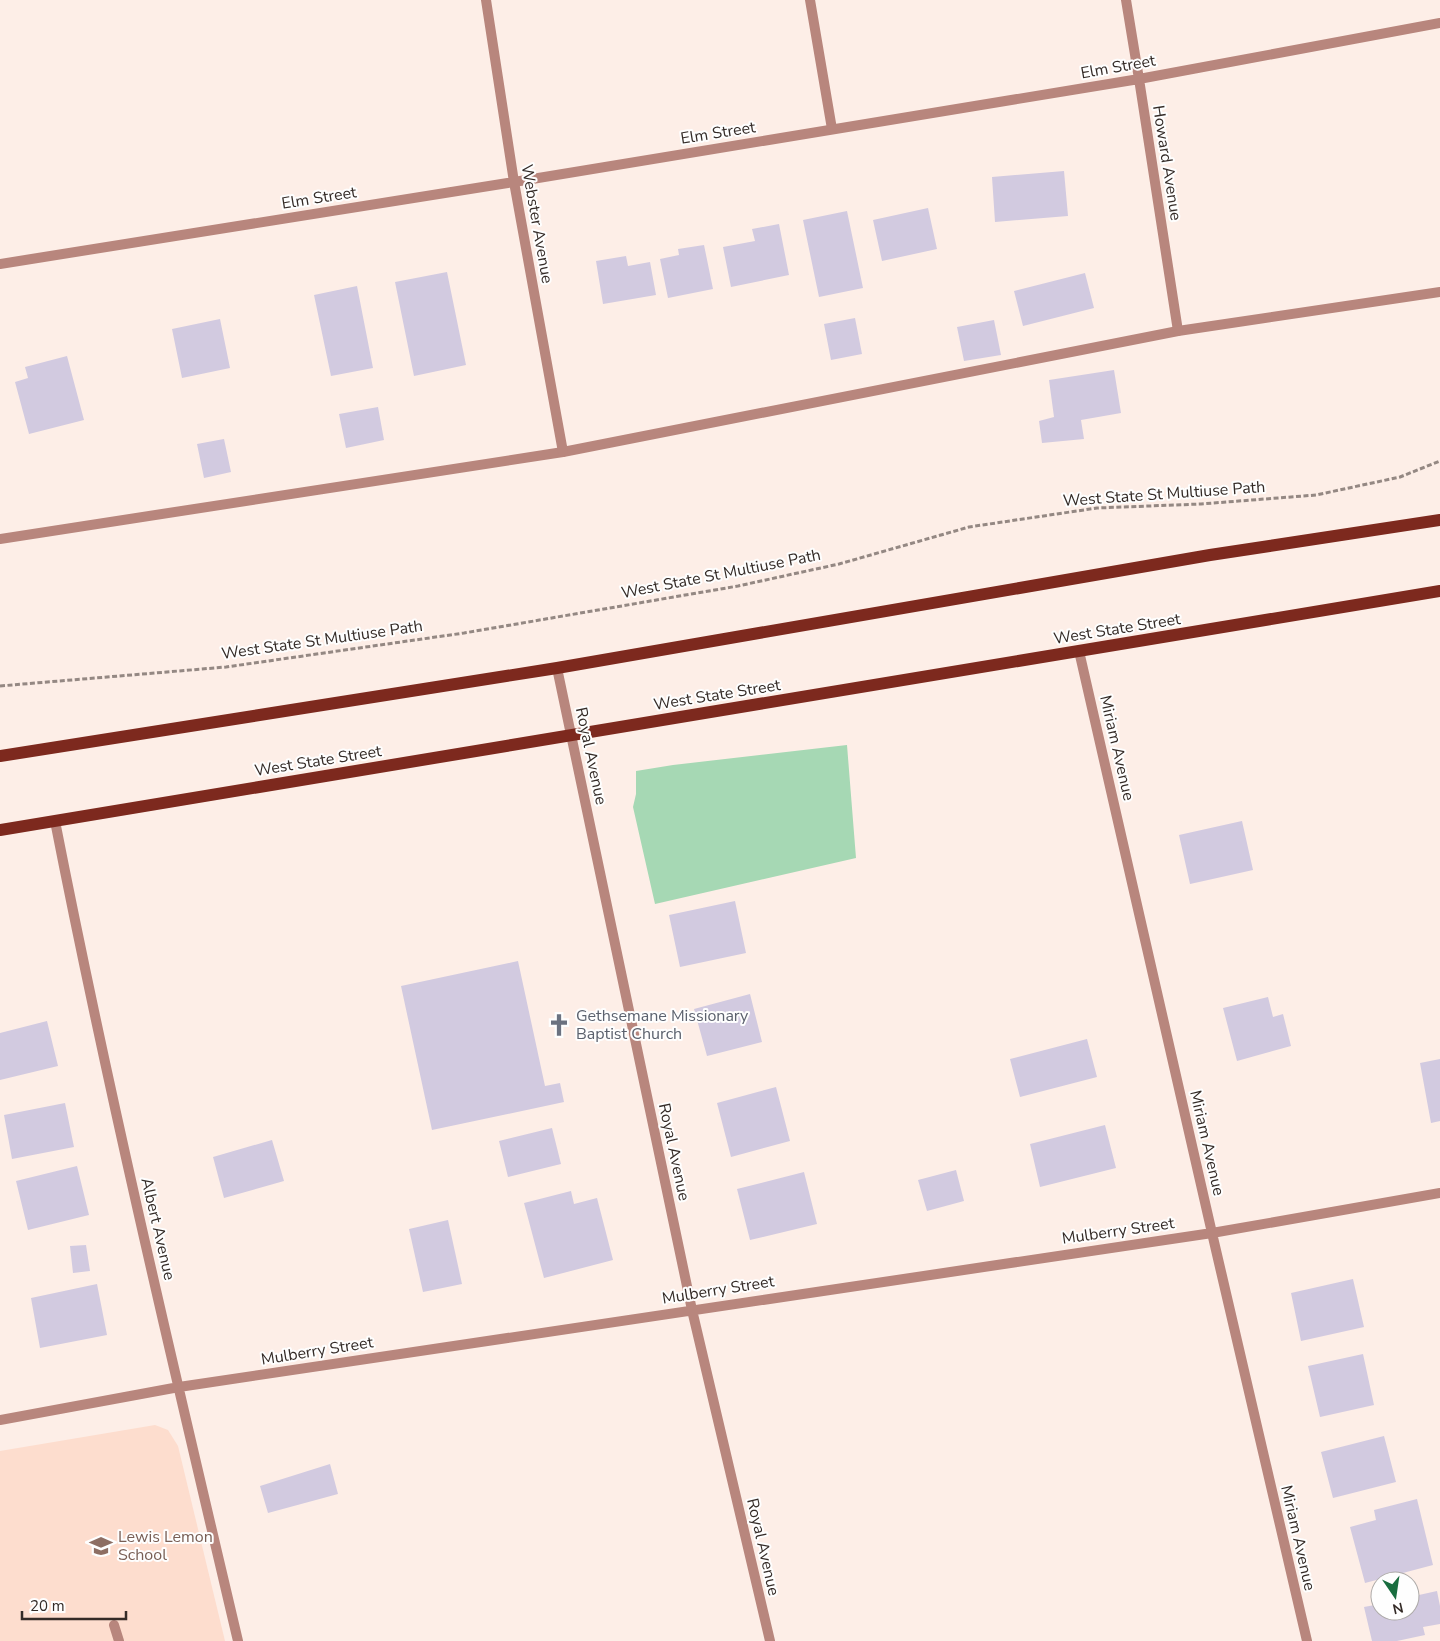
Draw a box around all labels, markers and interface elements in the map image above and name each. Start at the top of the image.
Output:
street label: Elm Street [1079,50,1157,84]
street label: Howard Avenue [1147,104,1187,222]
street label: Elm Street [679,116,757,150]
street label: Webster Avenue [516,163,558,285]
street label: Elm Street [280,181,358,215]
street label: West State St Multiuse Path [1062,476,1266,512]
street label: West State St Multiuse Path [619,544,823,604]
street label: West State Street [1052,608,1182,650]
street label: West State St Multiuse Path [220,615,424,665]
street label: West State Street [652,674,782,716]
street label: Miriam Avenue [1094,693,1140,803]
street label: Royal Avenue [570,705,612,807]
street label: West State Street [253,740,383,782]
place label: Gethsemane Missionary Baptist Church [576,1005,749,1045]
church icon: Gethsemane Missionary Baptist Church [546,1012,572,1038]
street label: Miriam Avenue [1184,1088,1230,1198]
street label: Royal Avenue [653,1101,695,1203]
street label: Albert Avenue [136,1176,180,1282]
street label: Mulberry Street [1060,1212,1176,1250]
street label: Mulberry Street [660,1270,776,1310]
street label: Mulberry Street [259,1331,375,1371]
street label: Miriam Avenue [1275,1483,1321,1593]
street label: Royal Avenue [741,1496,785,1598]
place label: Lewis Lemon School [118,1526,213,1566]
school or university icon: Lewis Lemon School [88,1533,114,1559]
north arrow [1370,1571,1420,1621]
scale bar [22,1588,126,1620]
text: 20 m [30,1596,65,1616]
text: N [1391,1598,1405,1619]

